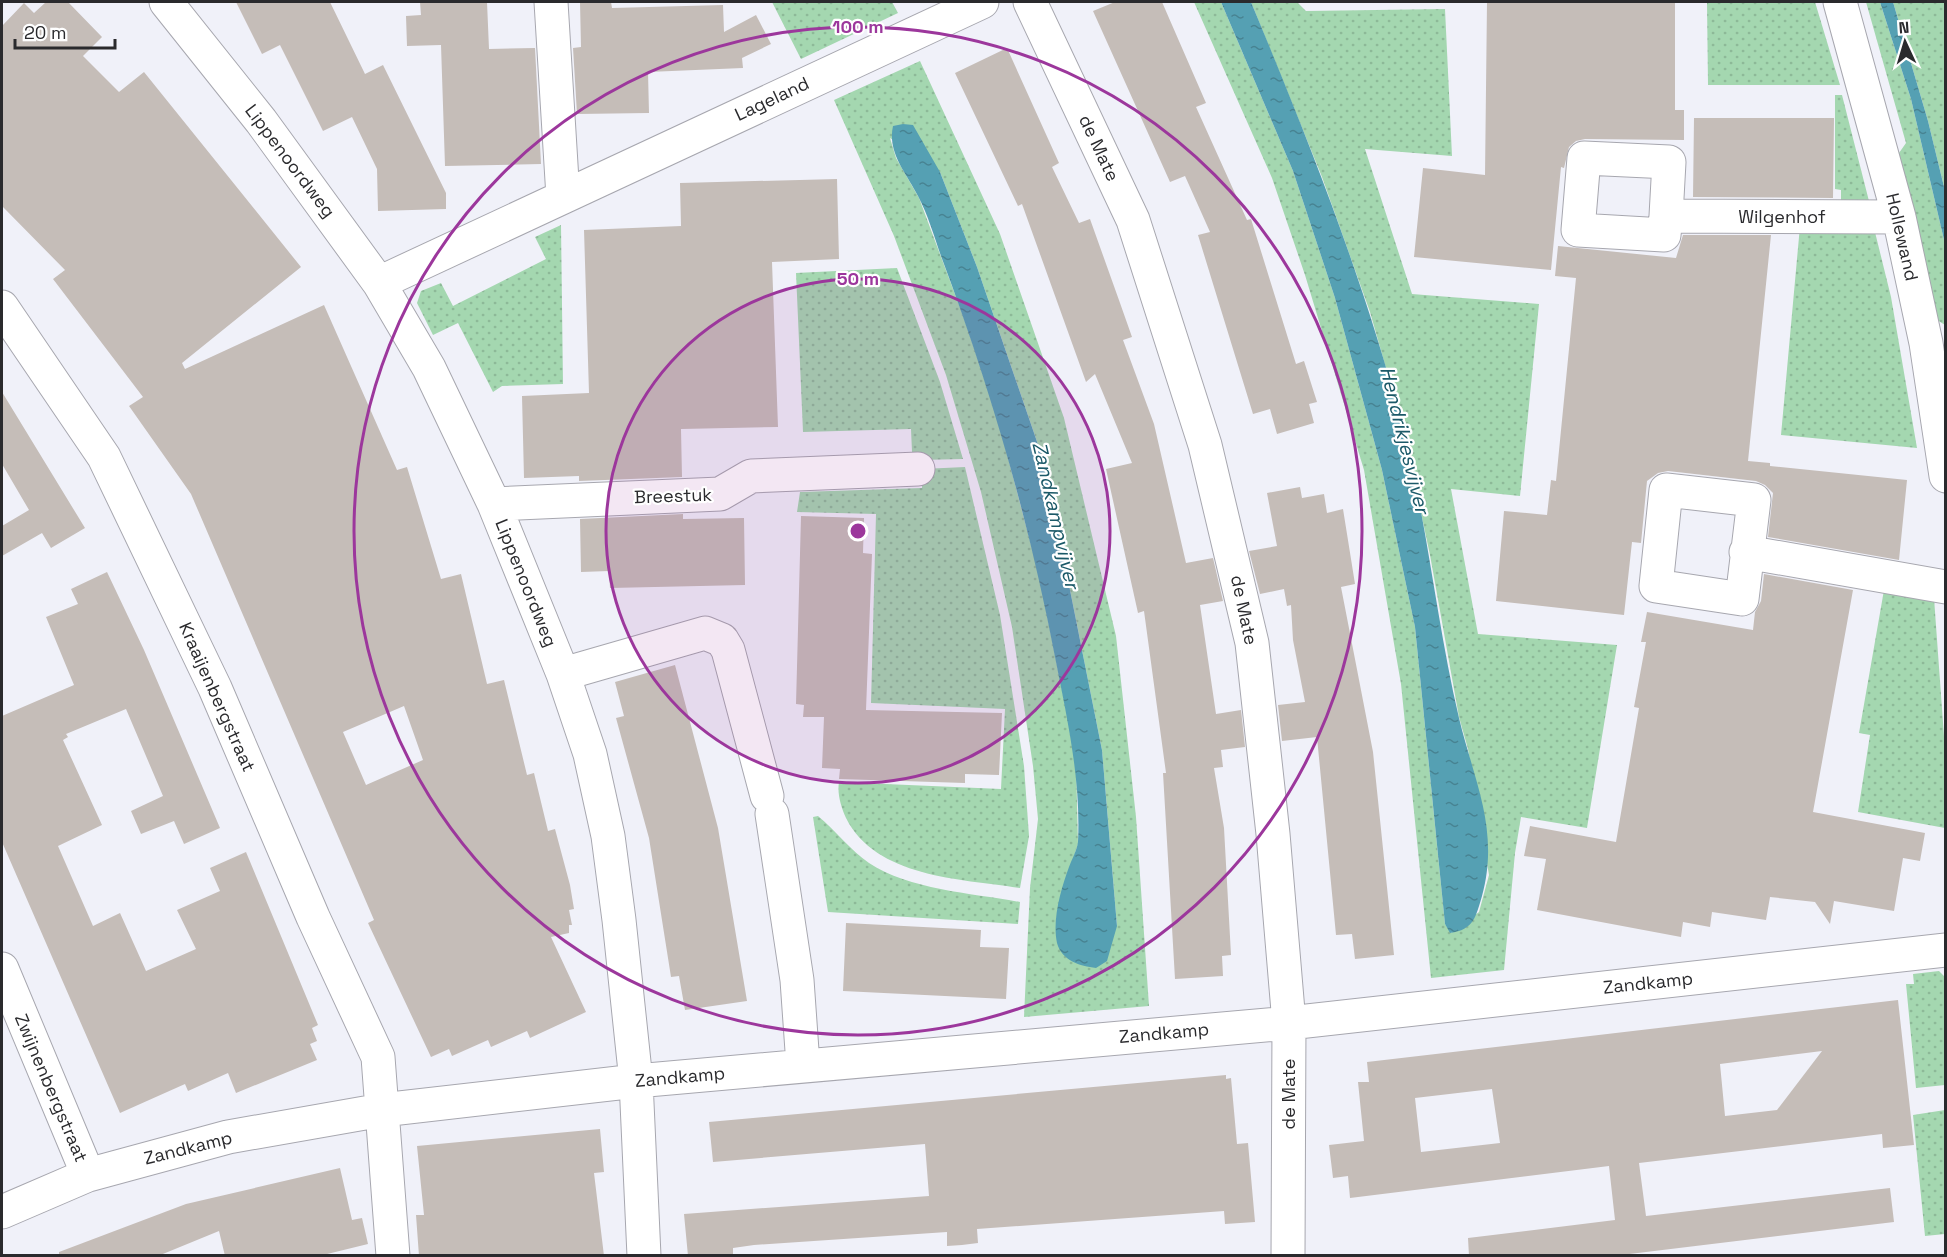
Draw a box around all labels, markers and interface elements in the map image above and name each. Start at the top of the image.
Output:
scale bar [15,12,116,50]
north arrow [1875,12,1935,72]
text: 100 m [832,15,884,38]
text: N [1898,17,1910,38]
text: 20 m [24,21,67,44]
street label: Lageland [731,71,813,126]
street label: Lippenoordweg [240,100,340,222]
street label: de Mate [1074,111,1125,185]
street label: Hollewand [1881,191,1924,283]
street label: Wilgenhof [1738,205,1826,228]
text: 50 m [837,267,879,290]
water label: Hendrikjesvijver [1374,364,1436,519]
water label: Zandkampvijver [1026,439,1086,594]
street label: Breestuk [634,483,713,508]
street label: Lippenoordweg [490,516,563,650]
centre of rings [848,521,868,541]
street label: de Mate [1226,573,1263,647]
street label: Kraaijenbergstraat [174,618,261,775]
street label: Zandkamp [1602,966,1694,999]
street label: Zwijnenbergstraat [10,1010,93,1165]
street label: Zandkamp [1118,1017,1210,1048]
street label: de Mate [1277,1059,1300,1129]
street label: Zandkamp [634,1061,726,1092]
street label: Zandkamp [141,1125,234,1170]

